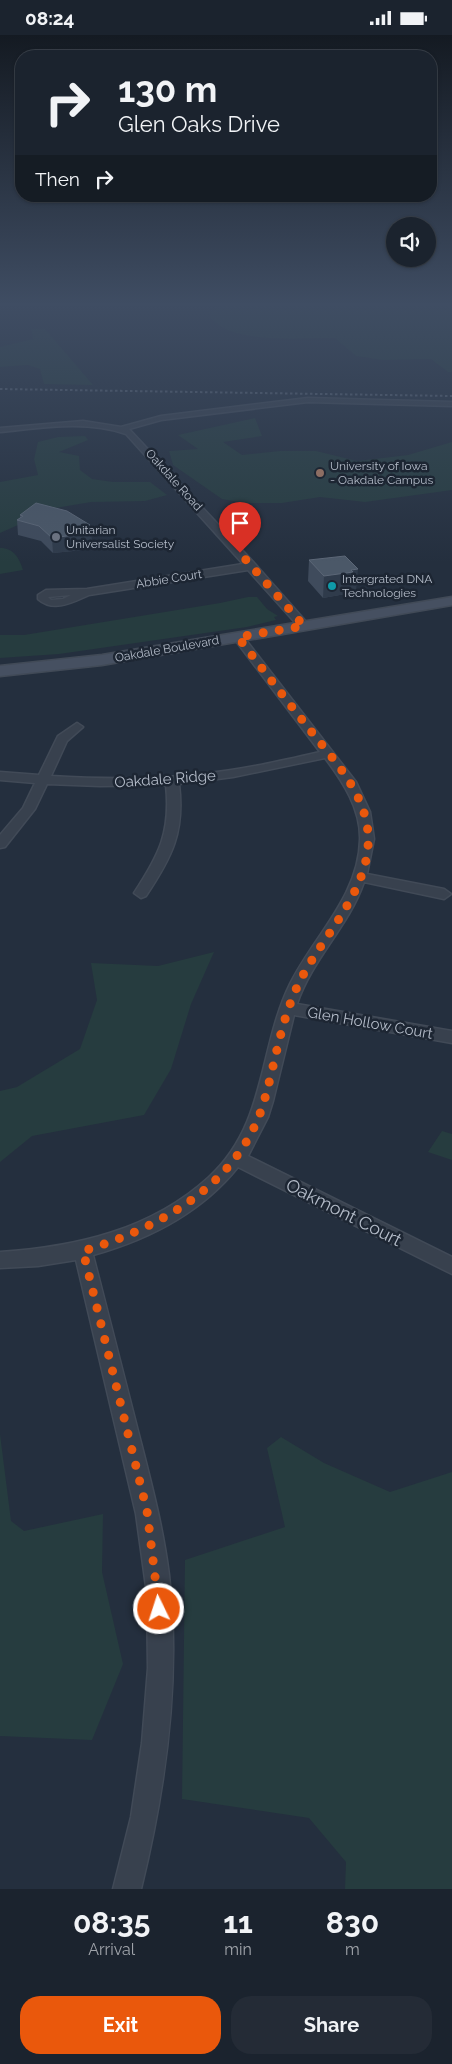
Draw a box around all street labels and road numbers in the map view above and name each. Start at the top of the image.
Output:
street label: Oakdale Road [143,446,205,514]
street label: Abbie Court [135,567,203,591]
street label: Oakdale Boulevard [114,633,220,665]
street label: Oakdale Ridge [114,766,216,792]
street label: Glen Hollow Court [306,1003,434,1043]
street label: Oakmont Court [283,1174,405,1250]

